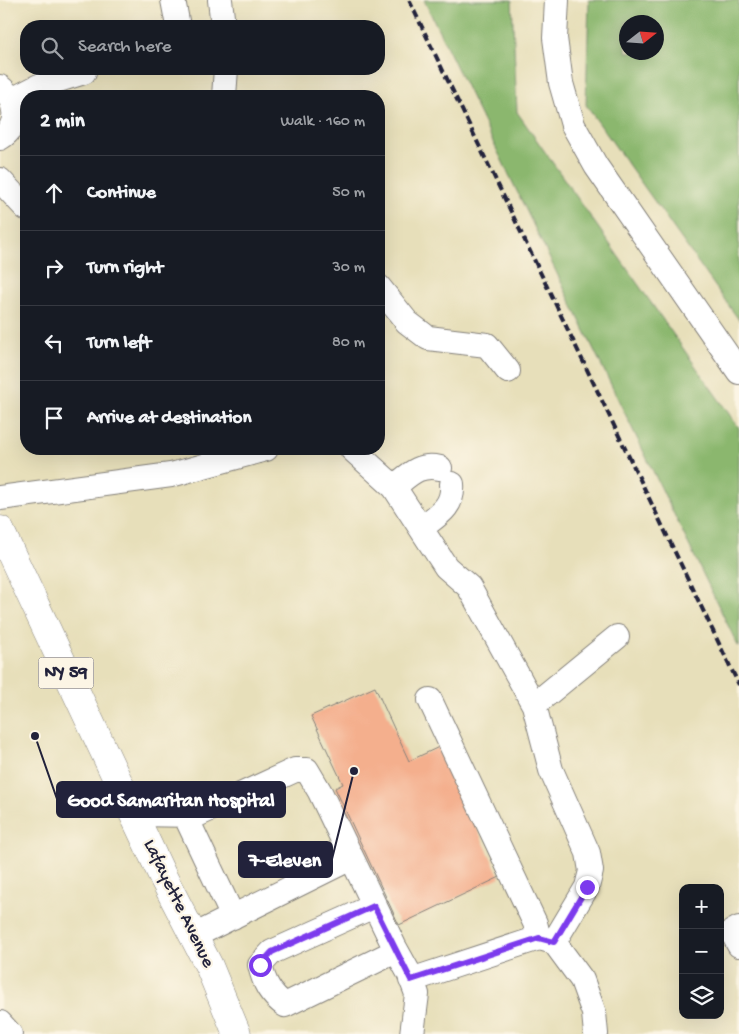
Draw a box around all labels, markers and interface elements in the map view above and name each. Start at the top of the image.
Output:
north arrow [619,15,664,60]
search box [20,20,385,75]
icon: search [38,34,66,62]
text: Search here [78,36,172,59]
text: 2 min [40,110,85,135]
text: Walk · 160 m [280,113,365,132]
icon: ahead [40,179,68,207]
text: Continue [87,182,156,205]
text: 50 m [332,184,365,203]
icon: right [40,254,68,282]
text: Turn right [87,257,163,280]
text: 30 m [332,259,365,278]
icon: left [40,329,68,357]
text: Turn left [87,332,151,355]
text: 80 m [332,334,365,353]
icon: arrive [40,404,68,432]
text: Arrive at destination [87,407,251,430]
road number: NY 59 [38,658,94,688]
callout: Good Samaritan Hospital [57,782,285,817]
text: Good Samaritan Hospital [67,791,275,814]
street label: Lafayette Avenue [137,836,219,972]
callout: 7-Eleven [239,842,332,877]
text: 7-Eleven [248,851,322,874]
route end [576,876,599,899]
map controls [679,884,724,1019]
button: + [679,884,724,929]
button: − [679,929,724,974]
route start [249,954,272,977]
button: layers [679,974,724,1019]

